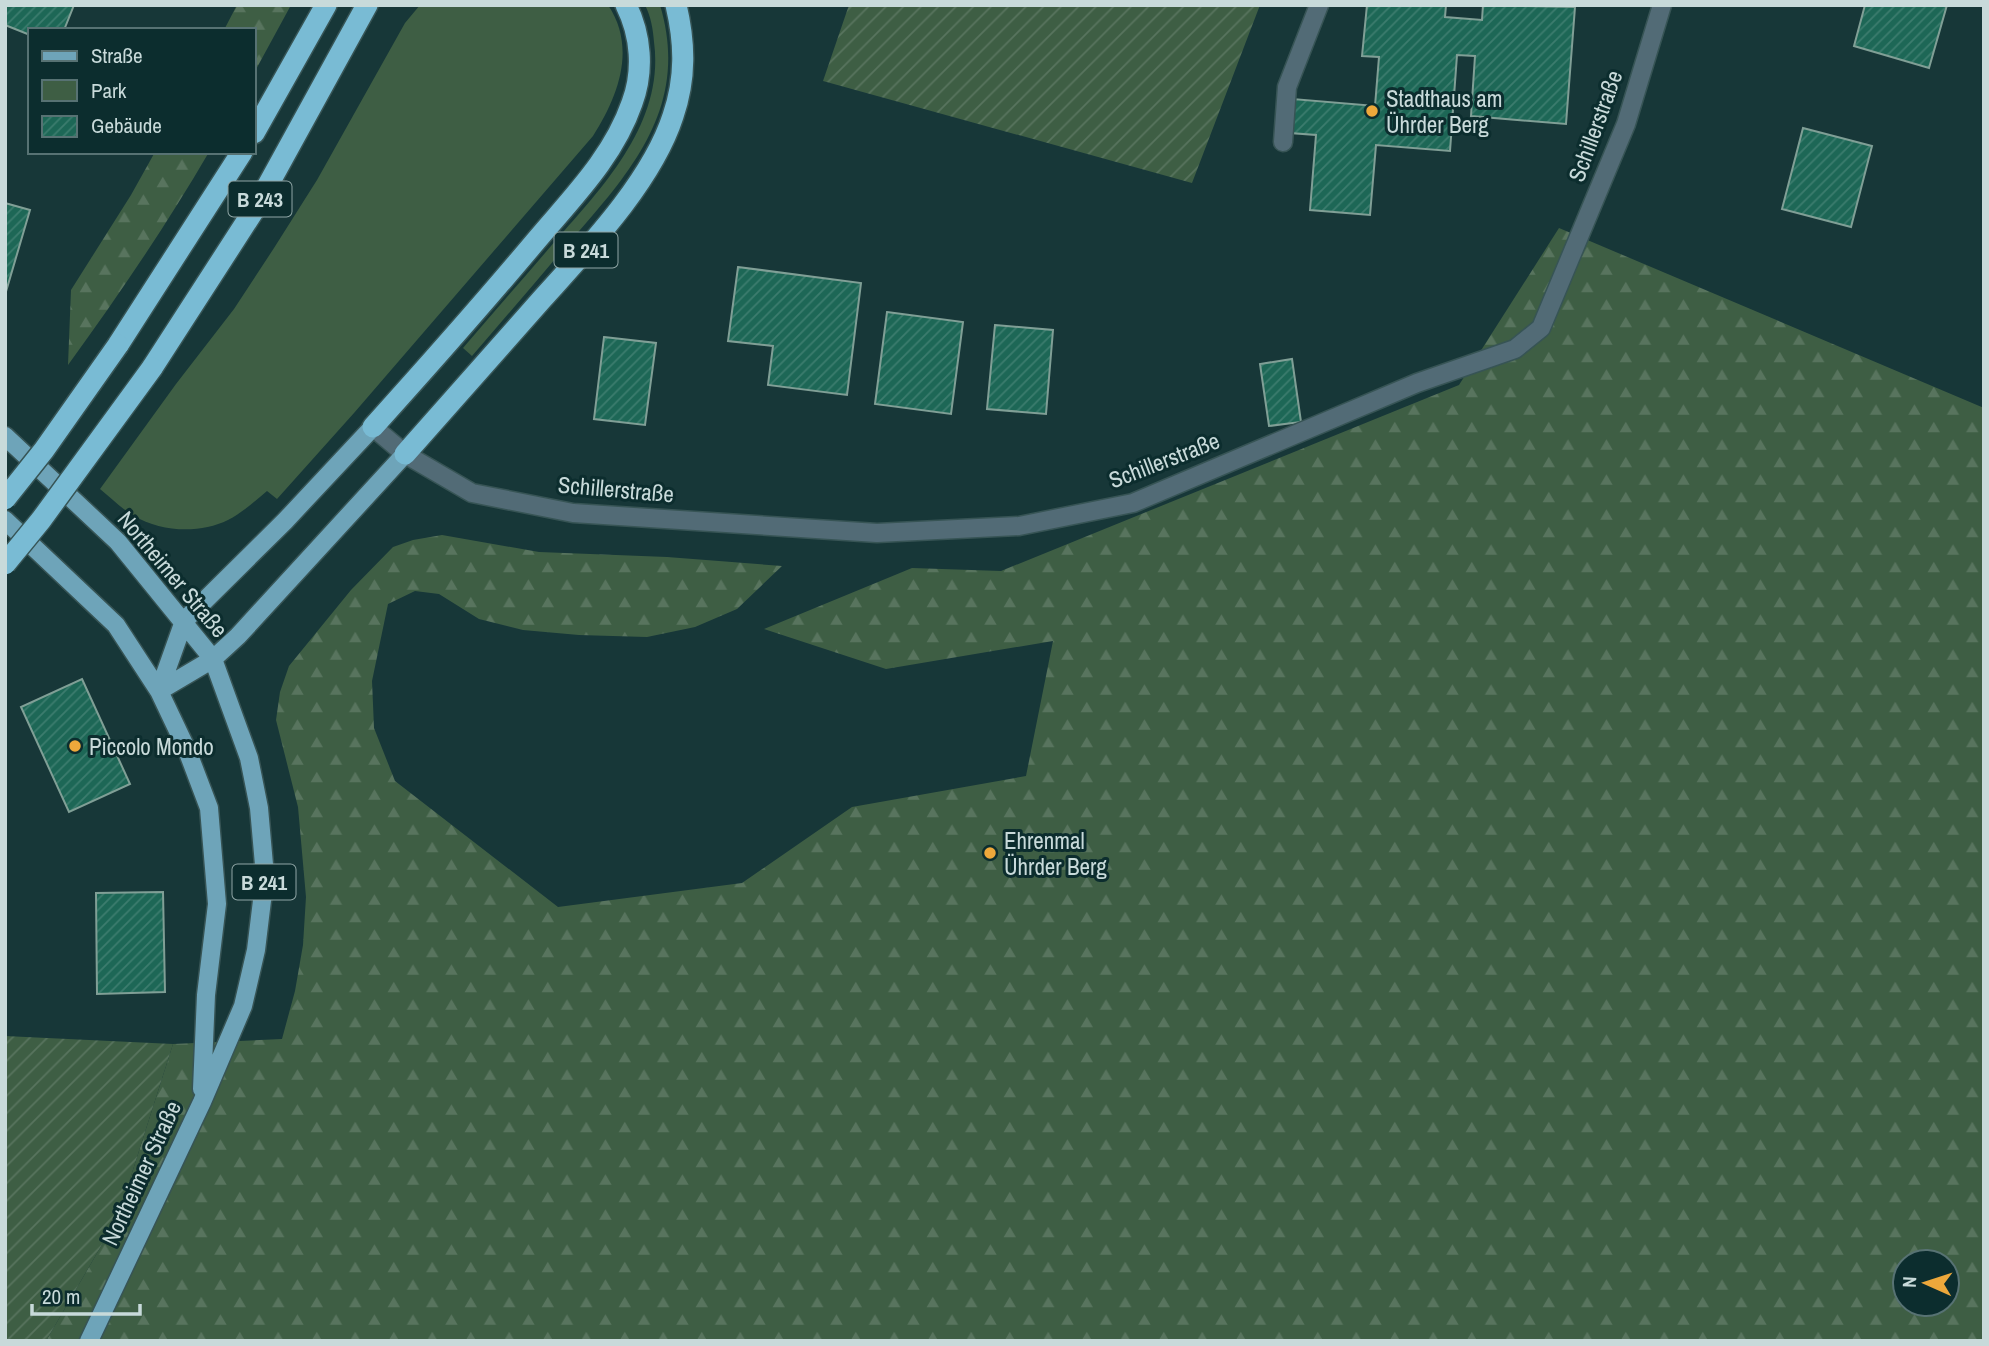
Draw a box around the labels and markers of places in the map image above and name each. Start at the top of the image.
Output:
place label: Stadthaus am Ührder Berg [1386,83,1502,140]
marker: Stadthaus am Ührder Berg [1364,103,1380,119]
place label: Piccolo Mondo [89,731,214,762]
marker: Piccolo Mondo [67,738,83,754]
place label: Ehrenmal Ührder Berg [1004,825,1107,882]
marker: Ehrenmal Ührder Berg [982,845,998,861]

